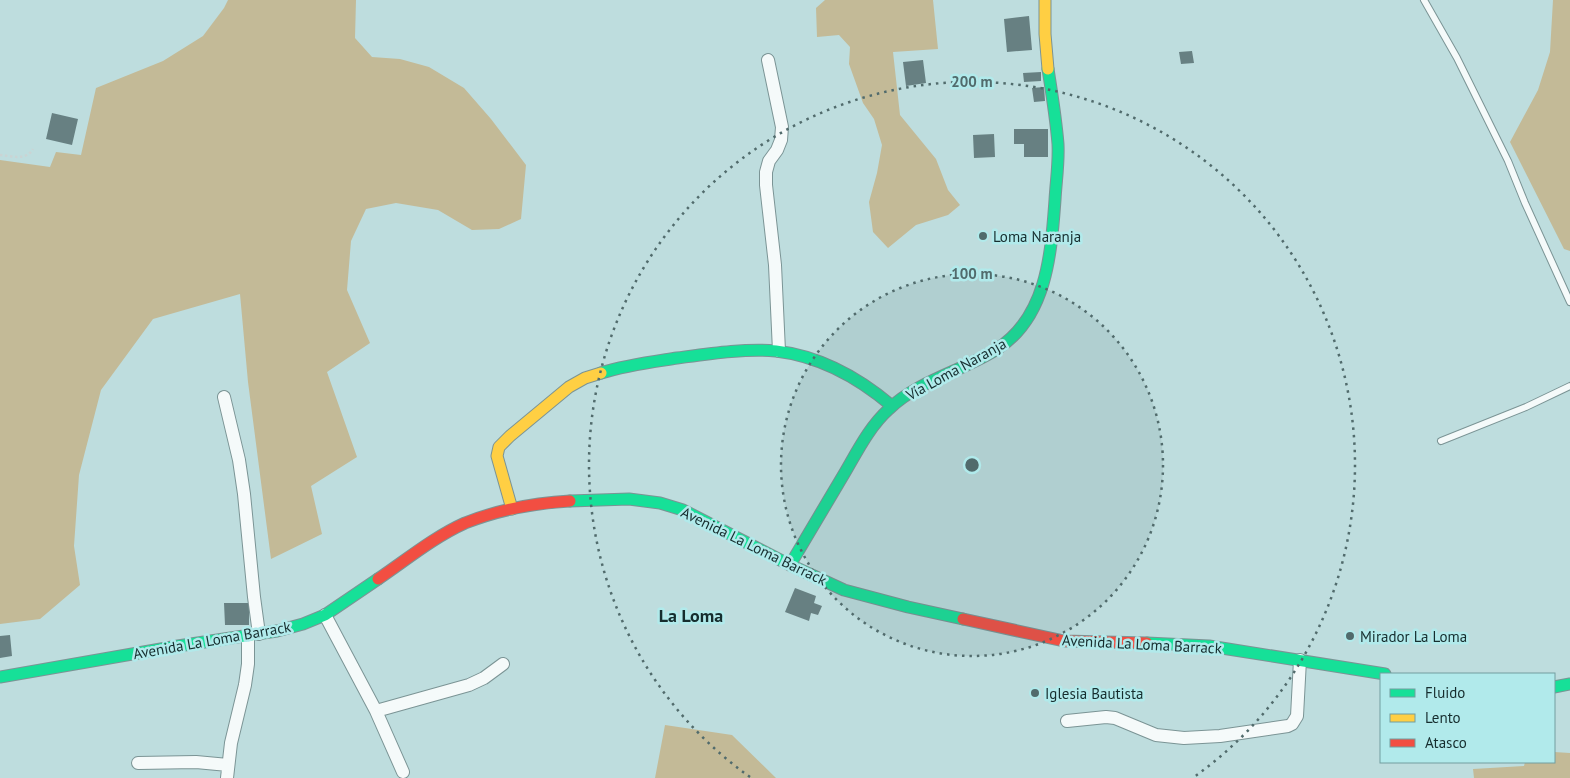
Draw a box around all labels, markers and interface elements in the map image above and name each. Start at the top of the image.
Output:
text: 200 m [951,72,993,91]
place label: Loma Naranja [993,227,1081,246]
marker: Loma Naranja [977,230,989,242]
text: 100 m [951,264,993,283]
street label: Vía Loma Naranja [902,334,1009,405]
centre of rings [963,456,981,474]
street label: Avenida La Loma Barrack [678,502,831,590]
district label: La Loma [659,604,723,627]
street label: Avenida La Loma Barrack [132,617,293,663]
place label: Mirador La Loma [1360,627,1467,646]
street label: Avenida La Loma Barrack [1062,630,1223,658]
marker: Mirador La Loma [1344,630,1356,642]
legend [1380,673,1555,763]
text: Fluido [1425,683,1465,702]
place label: Iglesia Bautista [1045,684,1143,703]
marker: Iglesia Bautista [1029,687,1041,699]
text: Lento [1425,708,1461,727]
text: Atasco [1425,733,1467,752]

